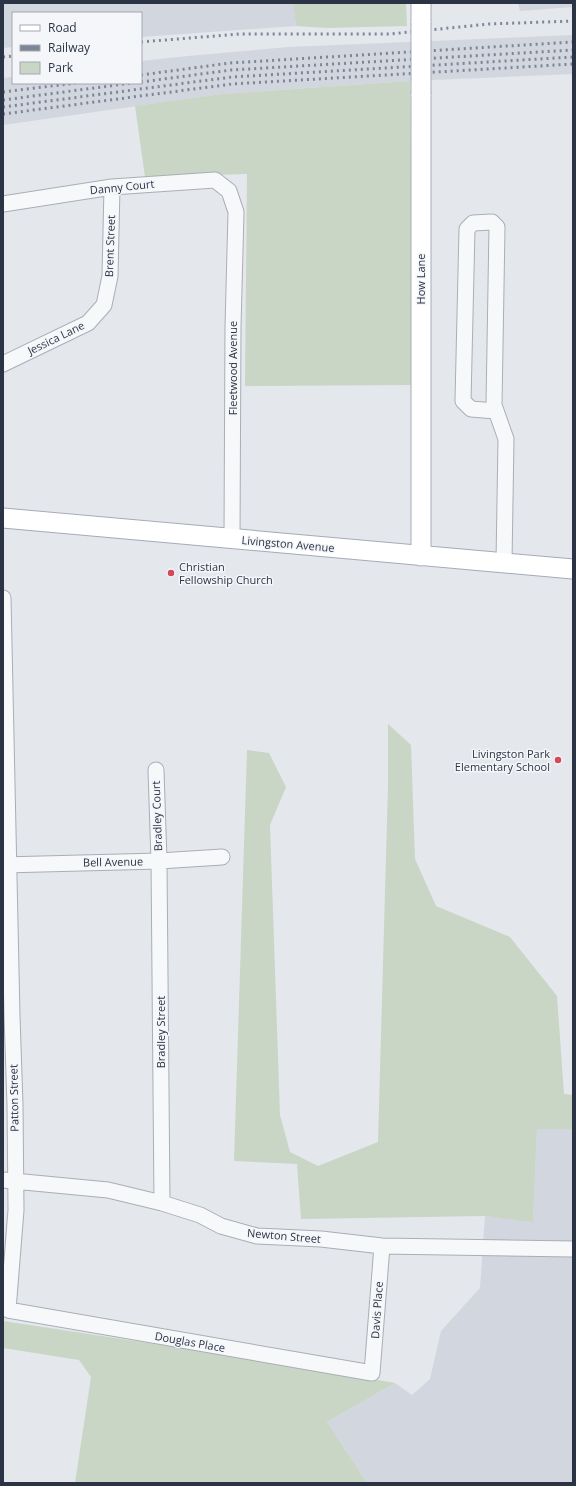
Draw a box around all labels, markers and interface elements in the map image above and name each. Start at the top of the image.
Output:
legend [12,12,142,84]
text: Road [48,19,77,36]
text: Railway [48,39,91,56]
text: Park [48,59,74,76]
street label: Danny Court [89,176,155,197]
street label: Brent Street [101,215,118,277]
street label: How Lane [413,254,428,304]
street label: Jessica Lane [24,317,87,358]
street label: Fleetwood Avenue [225,321,240,415]
street label: Livingston Avenue [241,532,335,555]
place label: Christian Fellowship Church [179,559,273,587]
marker: Christian Fellowship Church [166,568,176,578]
place label: Livingston Park Elementary School [455,746,550,774]
marker: Livingston Park Elementary School [553,755,563,765]
street label: Bradley Court [148,780,165,851]
street label: Bell Avenue [83,853,143,870]
street label: Bradley Street [153,996,168,1068]
street label: Patton Street [5,1064,22,1132]
street label: Newton Street [247,1225,322,1246]
street label: Davis Place [367,1281,386,1339]
street label: Douglas Place [154,1328,226,1355]

